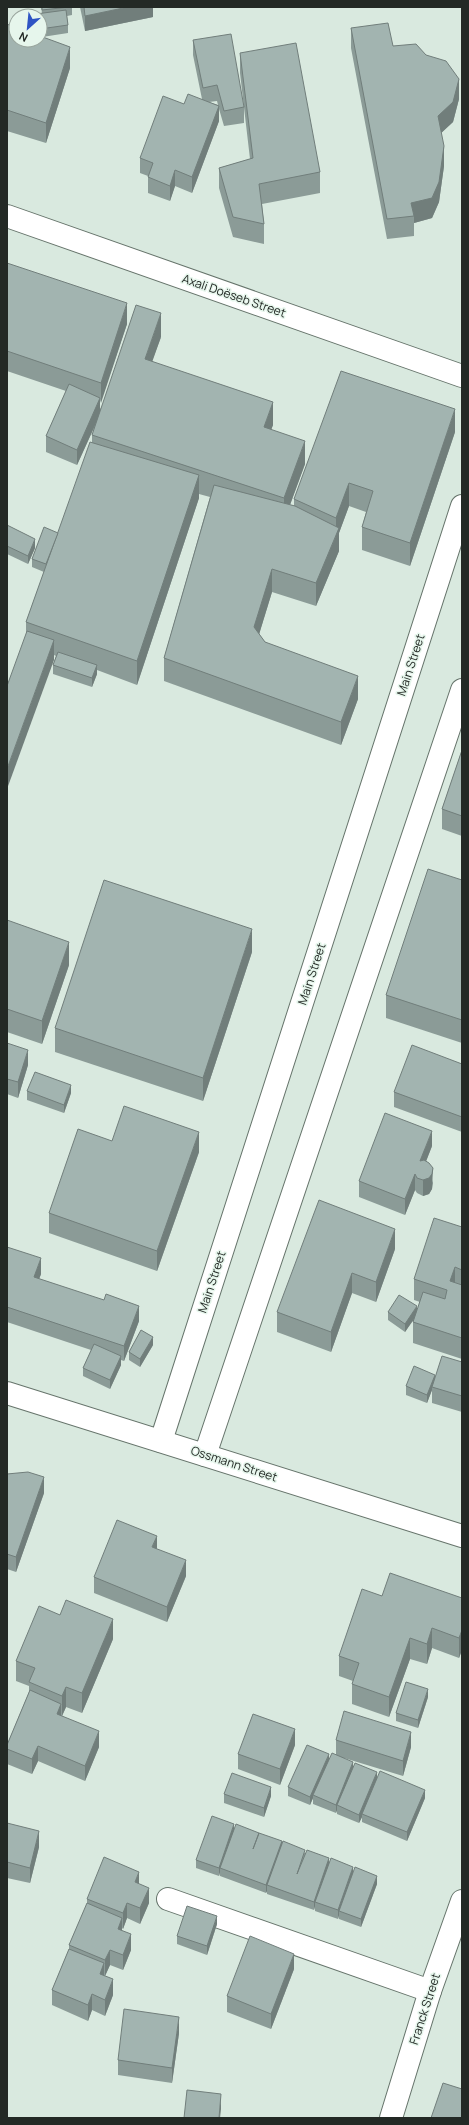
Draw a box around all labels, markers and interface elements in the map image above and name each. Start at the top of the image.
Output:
north arrow [8,8,48,48]
text: N [16,29,30,46]
street label: Axali Doëseb Street [180,270,288,321]
street label: Main Street [393,631,429,698]
street label: Main Street [294,940,330,1007]
street label: Main Street [194,1248,230,1315]
street label: Ossmann Street [189,1442,280,1486]
street label: Franck Street [405,1971,444,2047]

